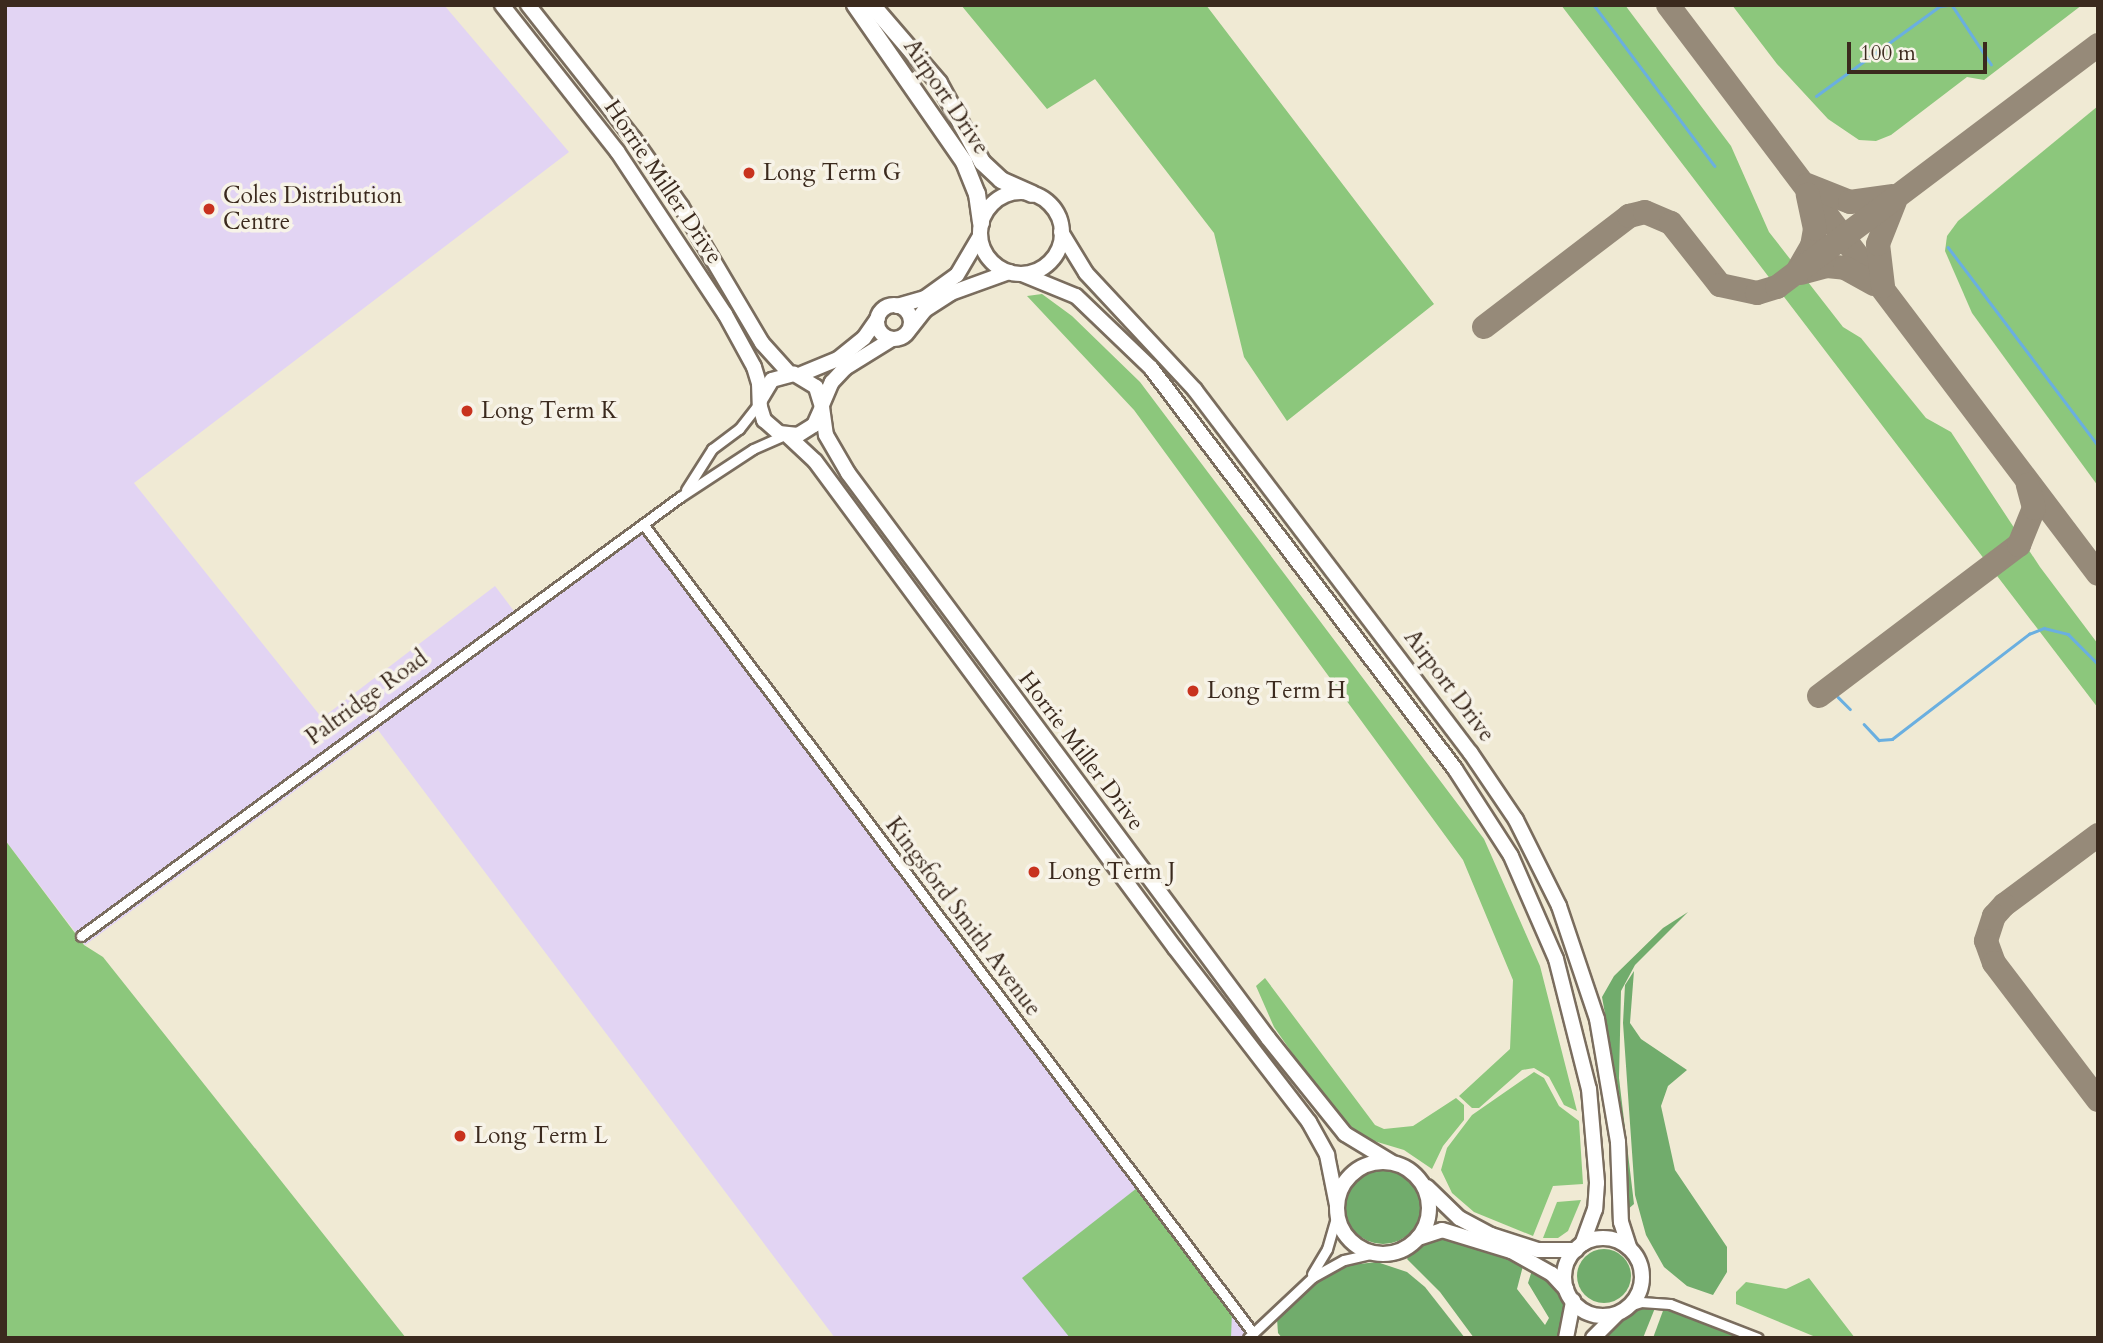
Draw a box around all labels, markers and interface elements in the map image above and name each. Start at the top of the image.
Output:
scale bar [1851,28,1991,72]
street label: Airport Drive [897,34,995,160]
text: 100 m [1860,39,1916,68]
street label: Horrie Miller Drive [598,95,728,269]
place label: Long Term G [763,159,901,187]
marker: Long Term G [741,165,757,181]
place label: Coles Distribution Centre [223,182,402,236]
marker: Coles Distribution Centre [201,201,217,217]
place label: Long Term K [481,397,618,425]
marker: Long Term K [459,403,475,419]
street label: Airport Drive [1398,624,1500,748]
street label: Paltridge Road [301,645,433,751]
street label: Horrie Miller Drive [1012,666,1150,836]
place label: Long Term H [1207,677,1346,705]
marker: Long Term H [1185,683,1201,699]
street label: Kingsford Smith Avenue [879,812,1047,1022]
place label: Long Term J [1048,858,1176,886]
marker: Long Term J [1026,864,1042,880]
place label: Long Term L [474,1122,608,1150]
marker: Long Term L [452,1128,468,1144]

